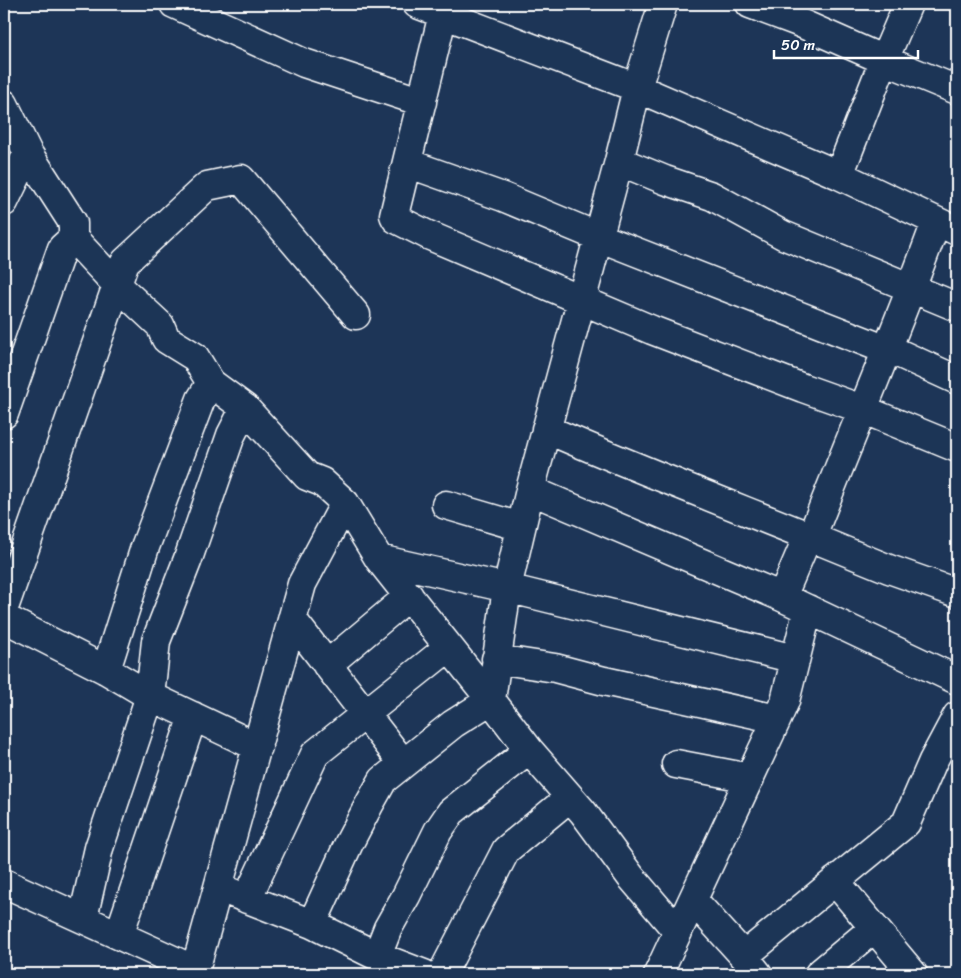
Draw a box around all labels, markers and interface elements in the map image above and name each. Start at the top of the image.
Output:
scale bar [774,28,917,60]
text: 50 m [781,32,816,58]

